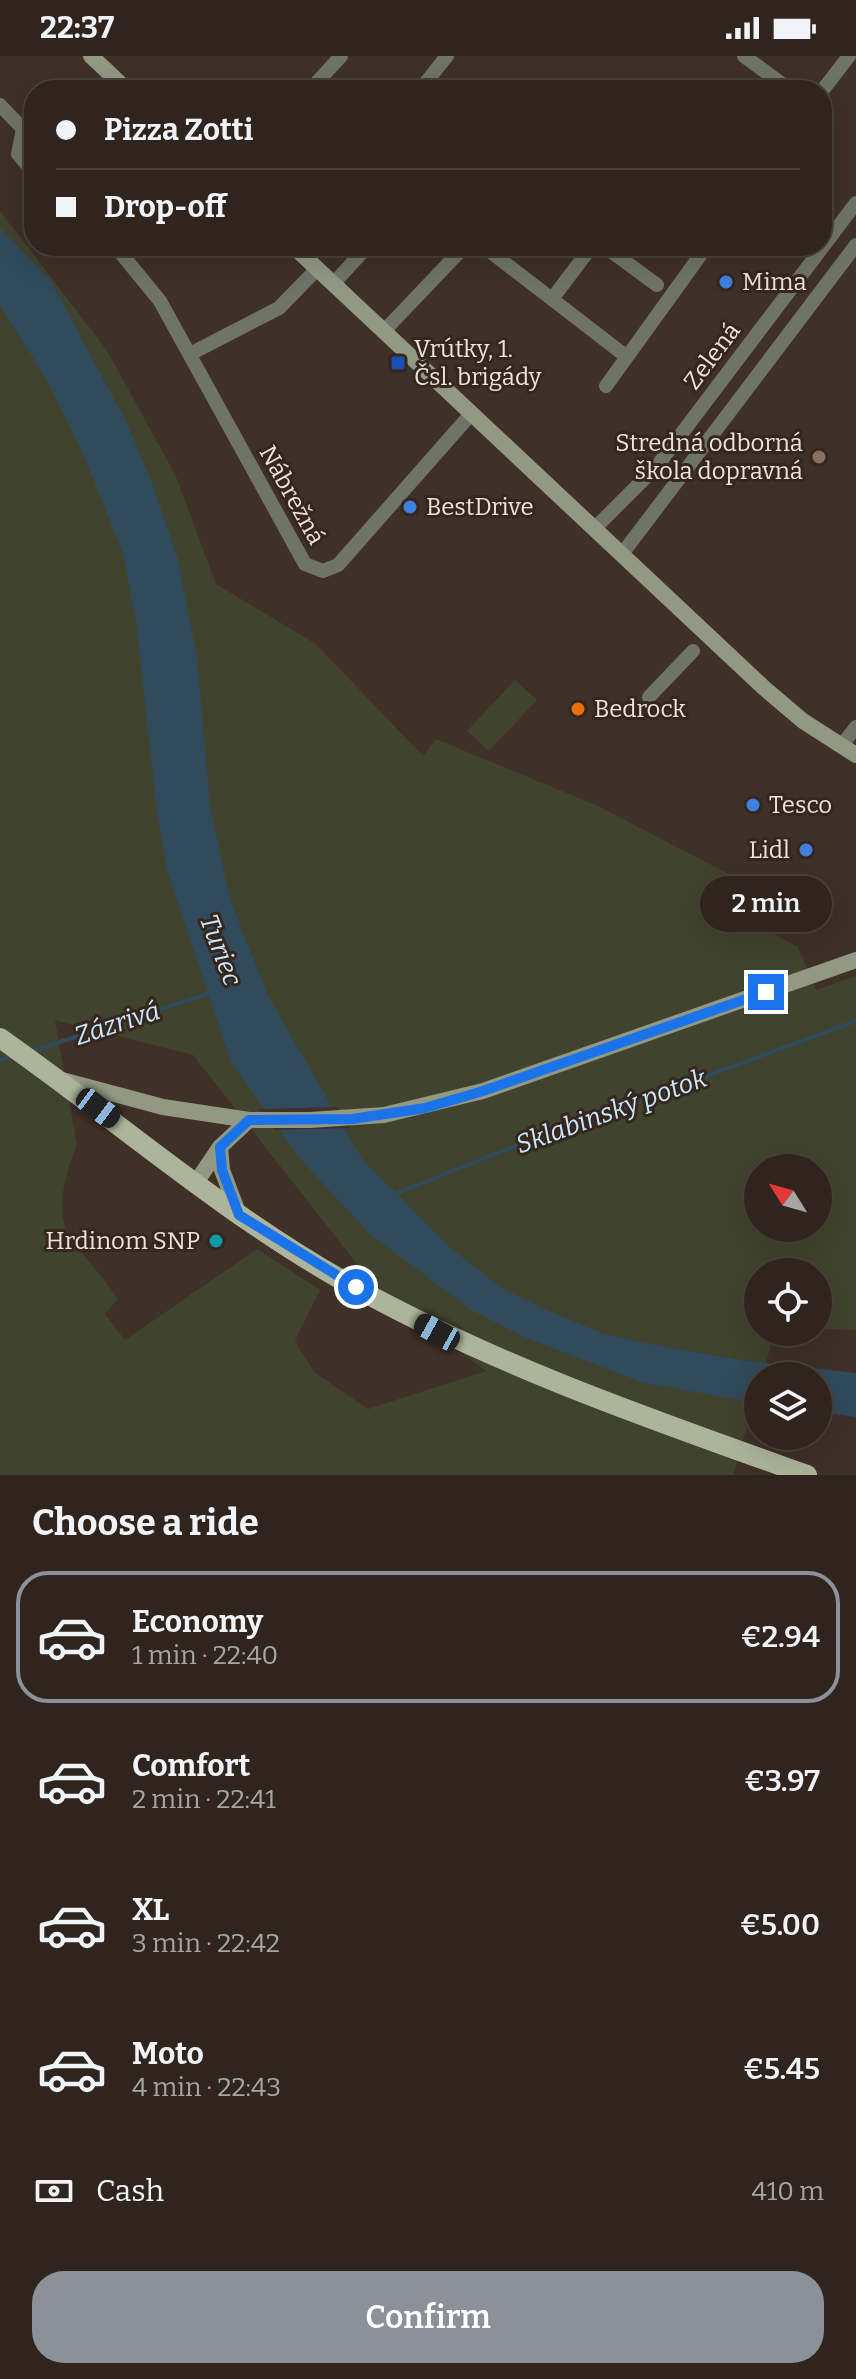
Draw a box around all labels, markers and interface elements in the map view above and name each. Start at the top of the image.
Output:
text: 22:37 [40,10,114,46]
text: Pizza Zotti [104,112,253,148]
text: Drop-off [104,189,226,225]
place label: Mima [742,268,807,296]
marker: Mima [717,273,735,291]
street label: Zelená [678,317,746,395]
place label: Vrútky, 1. Čsl. brigády [414,335,542,391]
marker: Vrútky, 1. Čsl. brigády [389,354,407,372]
place label: Stredná odborná škola dopravná [615,429,803,485]
street label: Nábrežná [253,441,331,549]
marker: Stredná odborná škola dopravná [810,448,828,466]
place label: BestDrive [426,493,534,521]
marker: BestDrive [401,498,419,516]
place label: Bedrock [594,695,686,723]
marker: Bedrock [569,700,587,718]
place label: Tesco [769,791,832,819]
marker: Tesco [744,796,762,814]
place label: Lidl [749,836,790,864]
marker: Lidl [797,841,815,859]
callout: 2 min [700,876,832,932]
text: 2 min [732,888,800,919]
water label: Turiec [193,910,248,991]
route end [748,974,784,1010]
water label: Zázrivá [71,995,164,1052]
water label: Sklabinský potok [511,1062,712,1160]
car [72,1084,124,1132]
north arrow [744,1154,832,1242]
map controls [744,1154,832,1450]
place label: Hrdinom SNP [45,1227,200,1255]
marker: Hrdinom SNP [207,1232,225,1250]
button: locate [744,1258,832,1346]
route start [338,1269,374,1305]
car [410,1310,464,1354]
button: layers [744,1362,832,1450]
text: Choose a ride [32,1501,259,1545]
icon: car [36,1601,108,1673]
text: Economy [132,1604,263,1640]
text: €2.94 [740,1619,820,1655]
text: 1 min · 22:40 [132,1640,278,1671]
icon: car [36,1745,108,1817]
text: Comfort [132,1748,250,1784]
text: €3.97 [744,1763,820,1799]
text: 2 min · 22:41 [132,1784,276,1815]
icon: car [36,1889,108,1961]
text: XL [132,1892,169,1928]
text: €5.00 [740,1907,820,1943]
text: 3 min · 22:42 [132,1928,280,1959]
icon: car [36,2033,108,2105]
text: Moto [132,2036,204,2072]
text: €5.45 [743,2051,820,2087]
text: 4 min · 22:43 [132,2072,281,2103]
icon: cash [32,2169,76,2213]
text: Cash [96,2173,164,2209]
text: 410 m [752,2176,824,2207]
button: Confirm [32,2271,824,2363]

